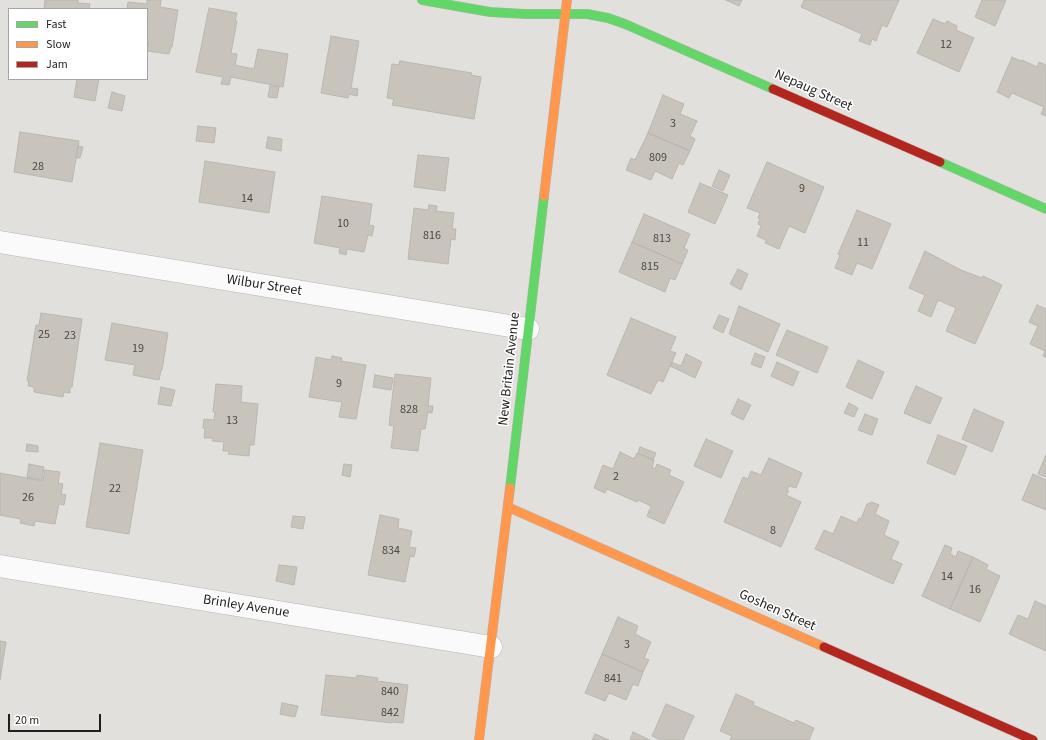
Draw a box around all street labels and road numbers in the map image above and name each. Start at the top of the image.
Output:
street label: Nepaug Street [772,66,854,116]
street label: Wilbur Street [225,272,303,300]
street label: New Britain Avenue [496,311,524,427]
street label: Goshen Street [736,587,818,635]
street label: Brinley Avenue [202,592,290,622]

